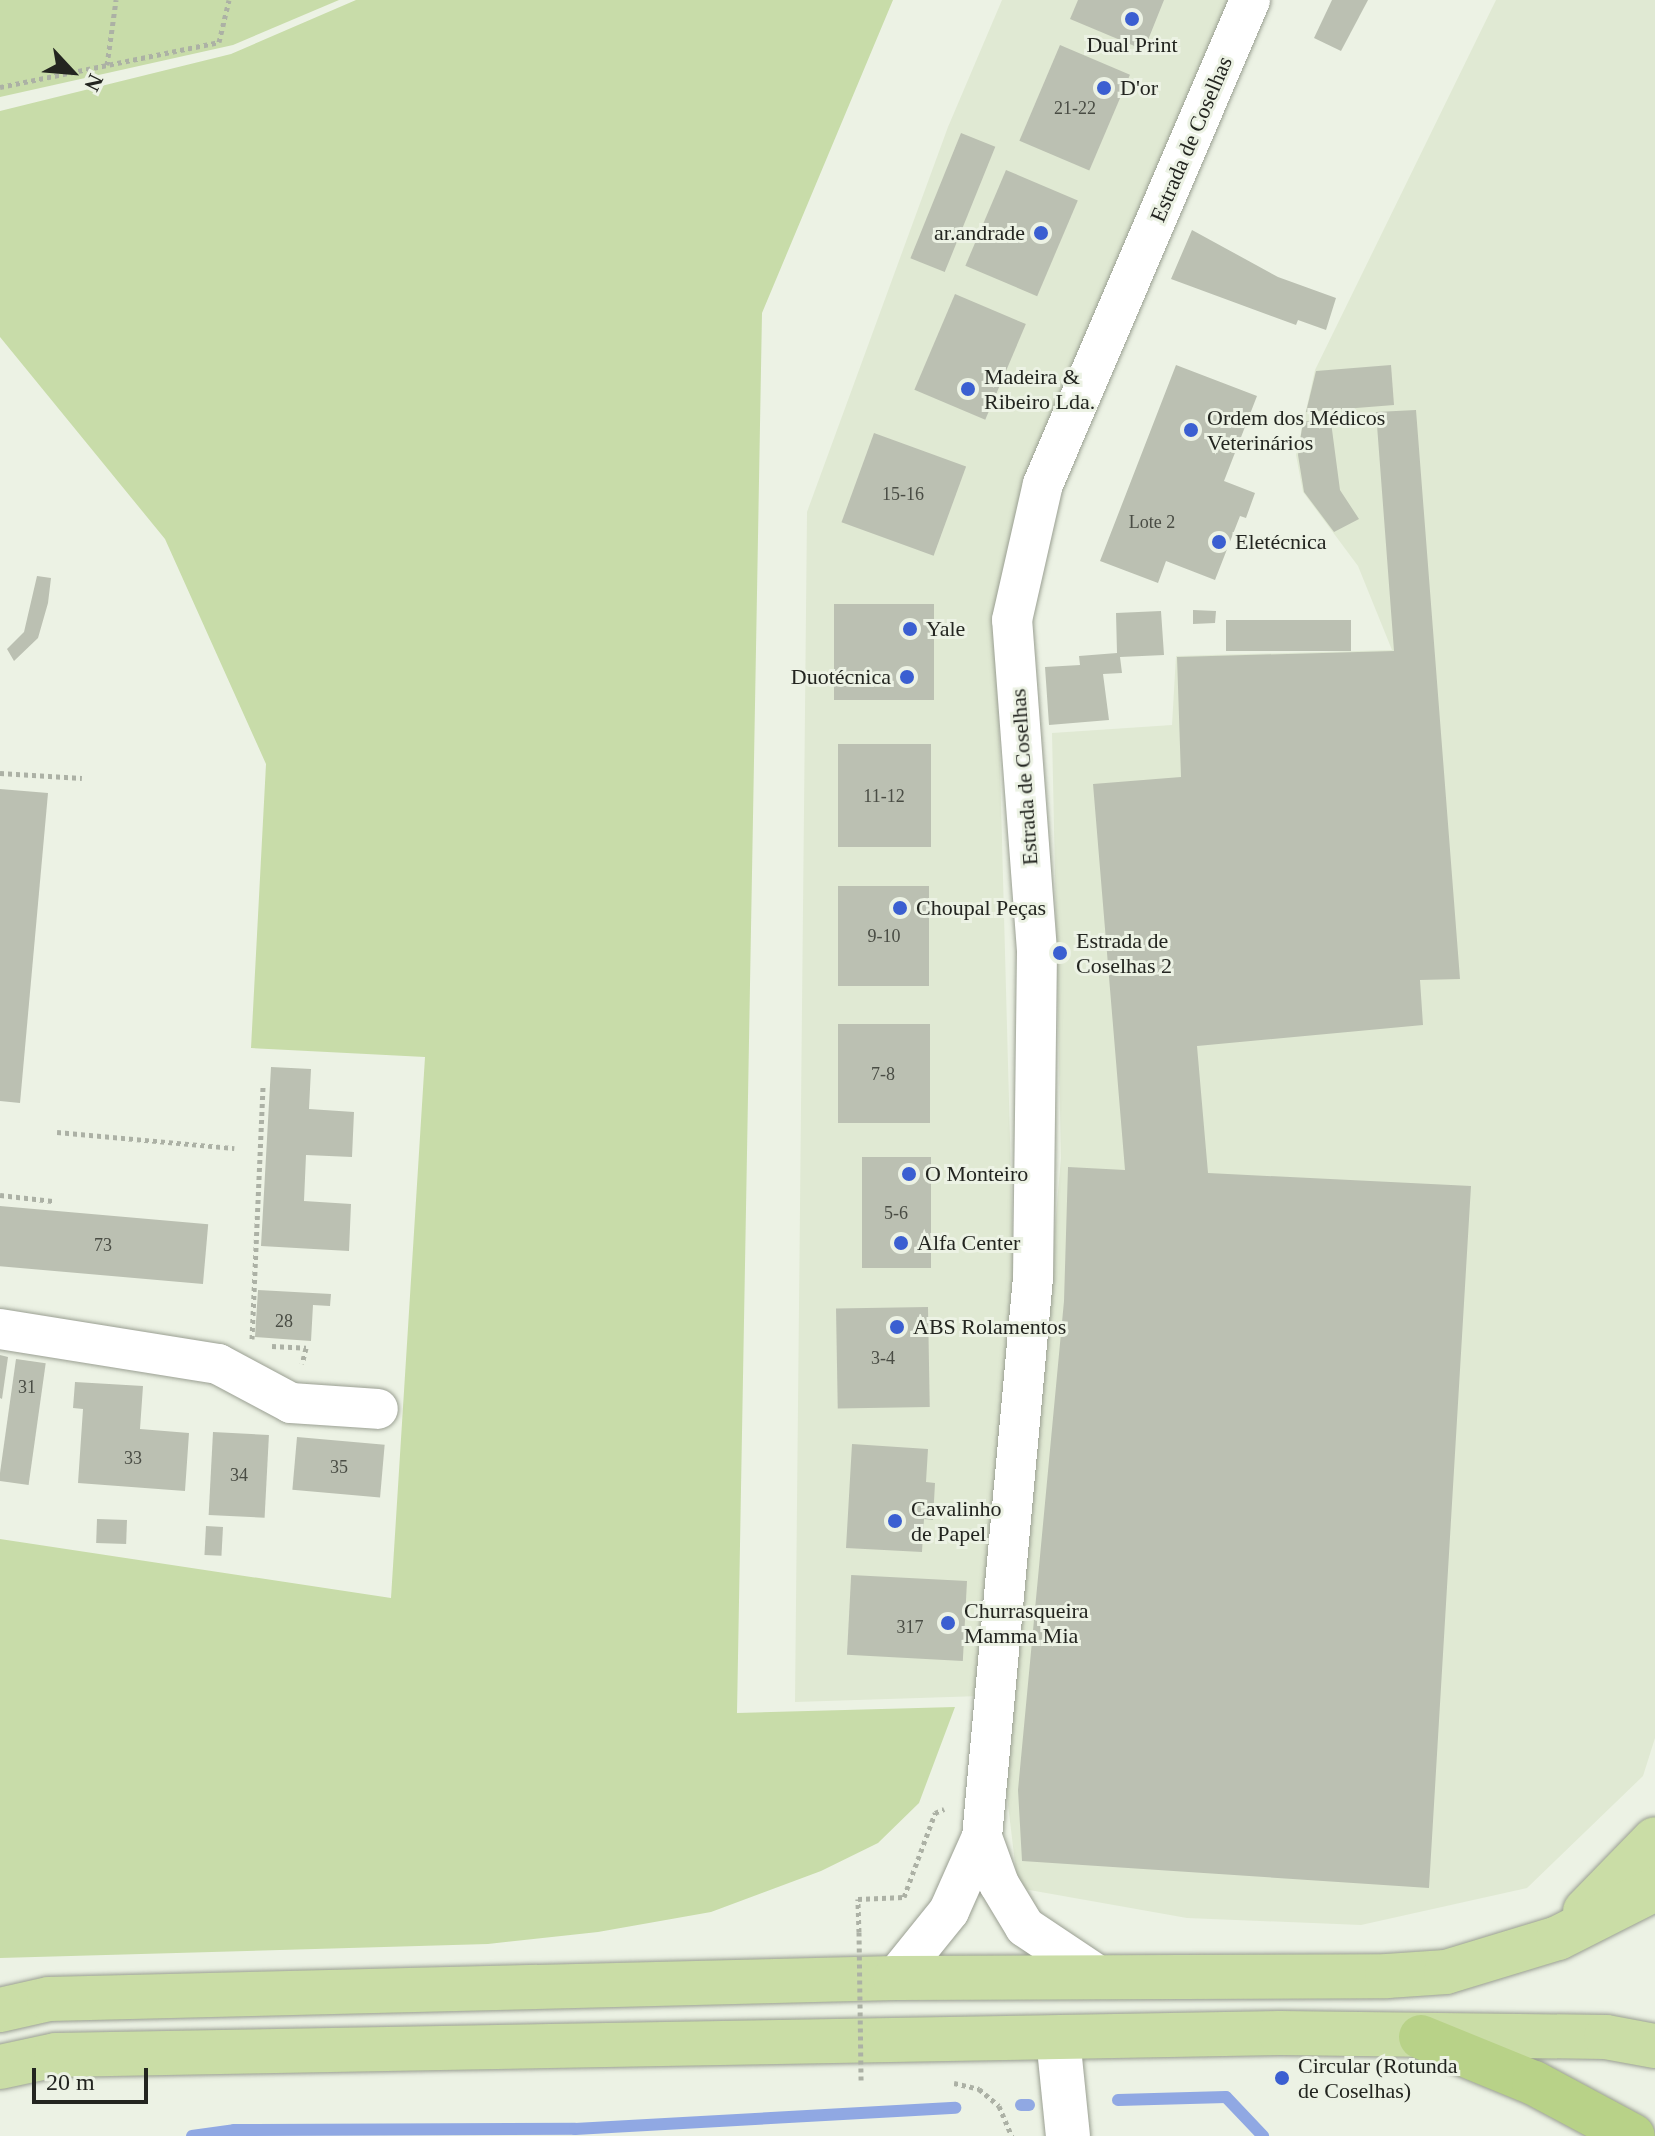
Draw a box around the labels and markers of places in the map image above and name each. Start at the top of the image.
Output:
marker: Dual Print [1123,10,1141,28]
place label: Dual Print [1086,32,1178,58]
place label: D'or [1120,75,1158,101]
marker: D'or [1095,79,1113,97]
place label: ar.andrade [934,220,1025,246]
marker: ar.andrade [1032,224,1050,242]
place label: Madeira & Ribeiro Lda. [984,363,1095,414]
marker: Madeira & Ribeiro Lda. [959,380,977,398]
place label: Ordem dos Médicos Veterinários [1207,404,1385,456]
marker: Ordem dos Médicos Veterinários [1182,421,1200,439]
place label: Eletécnica [1235,529,1327,555]
marker: Eletécnica [1210,533,1228,551]
place label: Yale [926,616,965,642]
marker: Yale [901,620,919,638]
place label: Duotécnica [791,664,891,690]
marker: Duotécnica [898,668,916,686]
place label: Choupal Peças [916,895,1046,921]
marker: Choupal Peças [891,899,909,917]
place label: Estrada de Coselhas 2 [1076,927,1172,978]
marker: Estrada de Coselhas 2 [1051,944,1069,962]
place label: O Monteiro [925,1161,1028,1187]
marker: O Monteiro [900,1165,918,1183]
place label: Alfa Center [917,1230,1020,1256]
marker: Alfa Center [892,1234,910,1252]
place label: ABS Rolamentos [913,1314,1066,1340]
marker: ABS Rolamentos [888,1318,906,1336]
place label: Cavalinho de Papel [911,1495,1001,1546]
marker: Cavalinho de Papel [886,1512,904,1530]
place label: Churrasqueira Mamma Mia [964,1597,1089,1648]
marker: Churrasqueira Mamma Mia [939,1614,957,1632]
place label: Circular (Rotunda de Coselhas) [1298,2052,1457,2104]
marker: Circular (Rotunda de Coselhas) [1273,2069,1291,2087]

